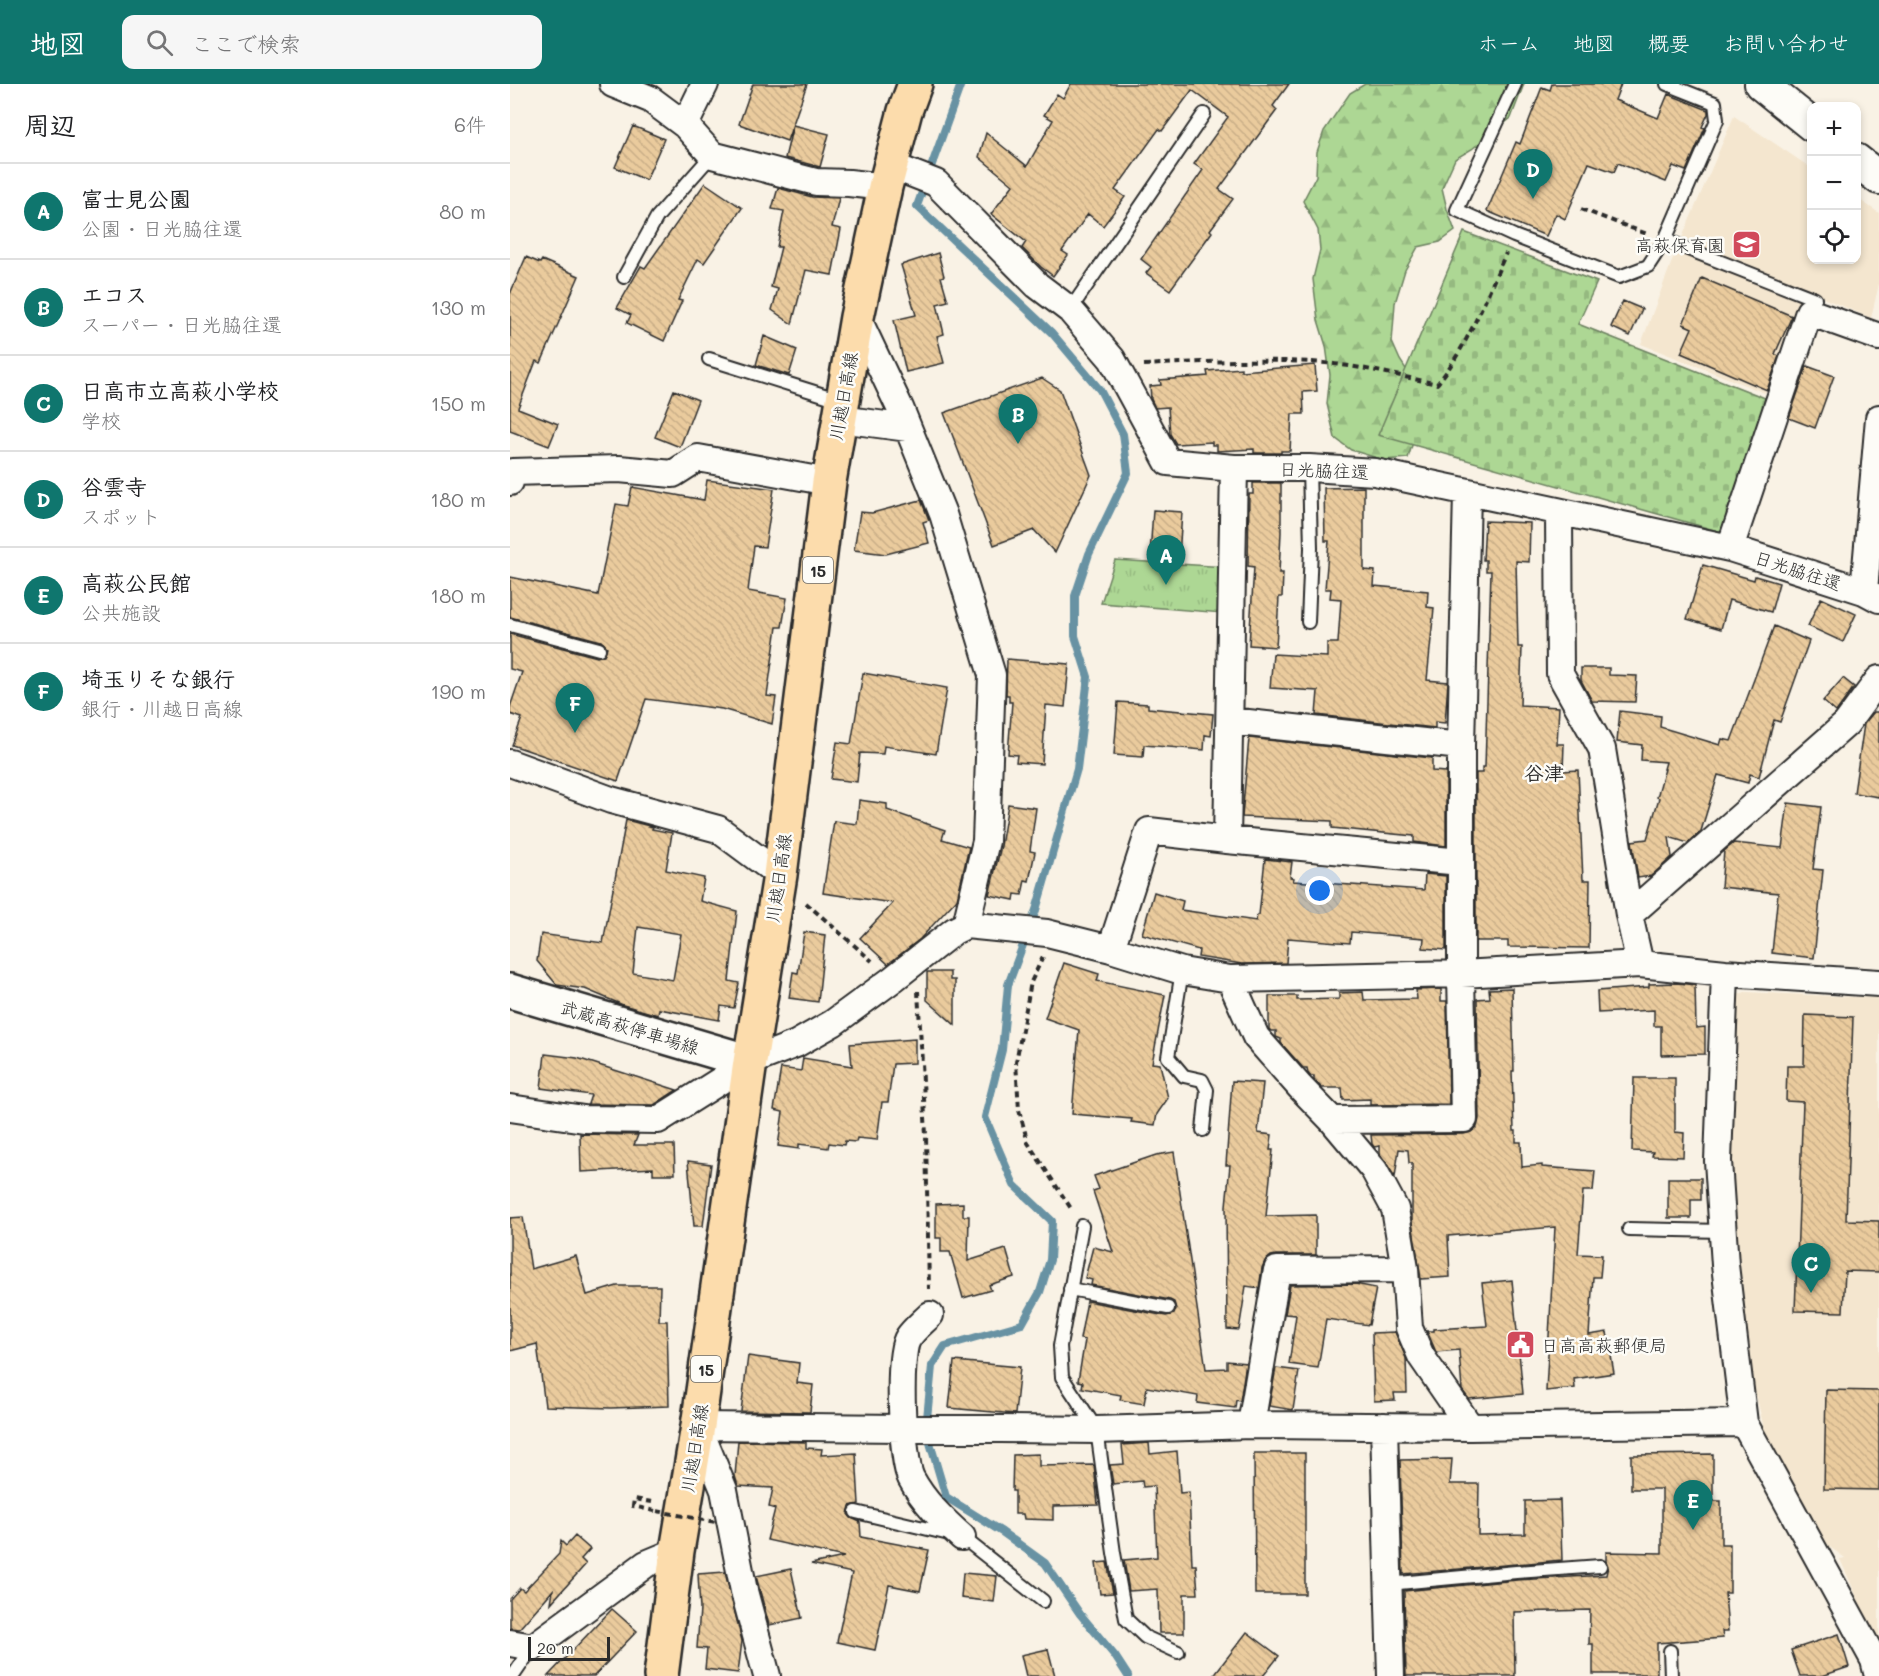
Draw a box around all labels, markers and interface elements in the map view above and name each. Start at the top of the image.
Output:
search box [122,15,542,69]
text: 地図 [30,25,86,61]
icon: search [143,26,176,59]
text: ここで検索 [191,29,301,58]
text: ホーム [1478,29,1540,56]
text: 地図 [1573,29,1615,56]
text: 概要 [1648,29,1690,56]
text: お問い合わせ [1723,29,1849,56]
map controls [1807,102,1861,264]
button: + [1807,102,1861,156]
text: 周辺 [24,108,76,142]
text: 6件 [454,111,486,137]
pin: D [1514,150,1552,199]
button: − [1807,156,1861,210]
text: 富士見公園 [81,184,191,213]
text: A [37,198,50,224]
text: 80 m [439,198,486,224]
button: locate [1807,210,1861,264]
text: 公園 · 日光脇往還 [81,215,243,241]
school or university icon: 高萩保育園 [1730,229,1762,261]
place label: 高萩保育園 [1635,233,1725,257]
text: エコス [81,280,147,309]
text: B [37,294,50,320]
text: 130 m [431,294,486,320]
text: スーパー · 日光脇往還 [81,311,282,337]
street label: 川越日高線 [823,350,863,442]
text: 日高市立高萩小学校 [81,376,279,405]
text: C [36,390,51,416]
text: 150 m [431,390,486,416]
pin: B [998,394,1038,444]
text: 学校 [81,407,121,433]
street label: 日光脇往還 [1279,456,1369,484]
text: 谷雲寺 [81,472,147,501]
text: D [36,486,51,512]
text: 180 m [430,486,486,512]
text: スポット [81,503,161,529]
pin: A [1146,536,1186,585]
street label: 日光脇往還 [1751,545,1845,595]
road number: 15 [803,557,833,583]
text: 高萩公民館 [81,568,191,597]
text: E [37,582,50,608]
text: 180 m [430,582,486,608]
text: 公共施設 [81,599,161,625]
text: 埼玉りそな銀行 [81,664,235,693]
text: F [37,678,50,704]
text: 190 m [431,678,486,704]
pin: F [556,684,594,733]
text: 銀行 · 川越日高線 [81,695,243,721]
district label: 谷津 [1524,759,1564,785]
street label: 川越日高線 [760,832,796,924]
your location [1305,876,1334,905]
street label: 武蔵高萩停車場線 [558,994,702,1060]
pin: C [1792,1244,1830,1293]
public building icon: 日高高萩郵便局 [1504,1329,1536,1361]
place label: 日高高萩郵便局 [1541,1333,1667,1357]
road number: 15 [691,1356,721,1382]
street label: 川越日高線 [675,1402,713,1494]
pin: E [1674,1480,1712,1530]
scale bar [528,1634,610,1662]
text: 20 m [537,1637,574,1658]

